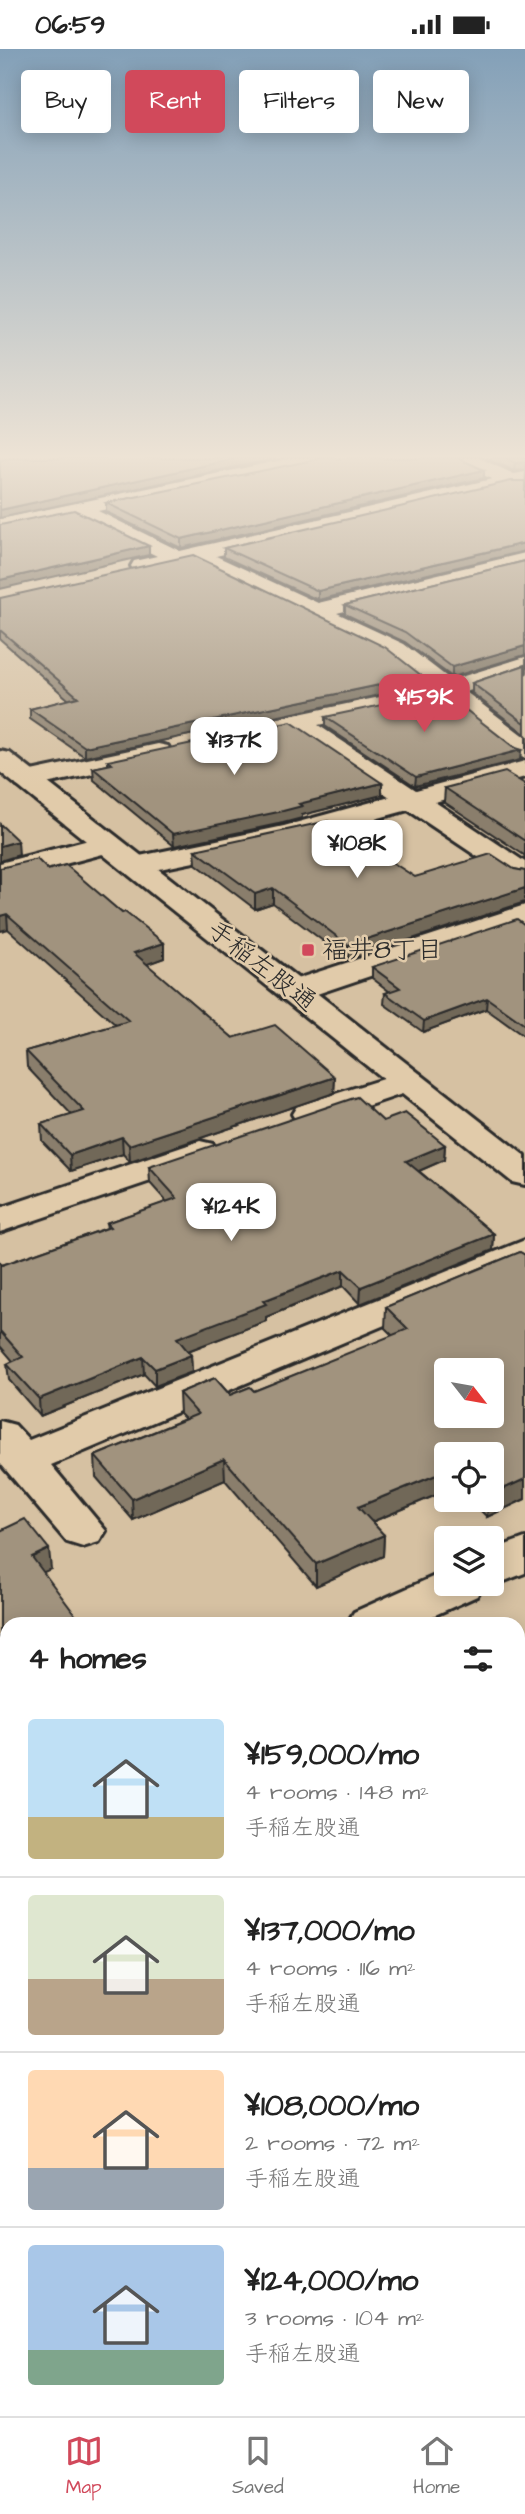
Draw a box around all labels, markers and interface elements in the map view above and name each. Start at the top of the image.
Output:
text: 06:59 [35,7,105,43]
chip: Buy [21,70,111,133]
chip: Rent [125,70,225,133]
chip: Filters [239,70,359,133]
chip: New [373,70,469,133]
pin: ¥159K [375,675,473,734]
text: ¥159K [395,681,453,713]
pin: ¥137K [185,717,283,777]
text: ¥137K [206,724,262,756]
pin: ¥108K [308,821,406,880]
text: ¥108K [328,827,386,859]
street label: 手稲左股通 [200,912,324,1020]
place label: 福井8丁目 [322,932,443,968]
marker: 福井8丁目 [300,942,316,958]
pin: ¥124K [182,1183,280,1243]
text: ¥124K [202,1190,260,1222]
north arrow [434,1358,504,1428]
map controls [434,1358,504,1596]
button: locate [434,1442,504,1512]
button: layers [434,1526,504,1596]
text: 4 homes [28,1638,147,1680]
icon: filters [459,1640,497,1678]
text: ¥159,000/mo [245,1734,419,1776]
icon: home [84,1747,168,1831]
text: 4 rooms · 148 m² [245,1776,429,1808]
text: 手稲左股通 [245,1812,360,1844]
text: ¥137,000/mo [245,1910,415,1952]
icon: home [84,1923,168,2007]
text: 4 rooms · 116 m² [245,1952,416,1984]
text: 手稲左股通 [245,1988,360,2020]
text: ¥108,000/mo [245,2085,419,2127]
icon: home [84,2098,168,2182]
text: 2 rooms · 72 m² [245,2127,420,2159]
text: 手稲左股通 [245,2163,360,2195]
text: ¥124,000/mo [245,2260,418,2302]
icon: home [84,2273,168,2357]
text: 3 rooms · 104 m² [245,2302,424,2334]
text: 手稲左股通 [245,2338,360,2370]
tab: Map [65,2432,103,2501]
tab: Saved [232,2432,284,2501]
tab: Home [413,2432,460,2501]

